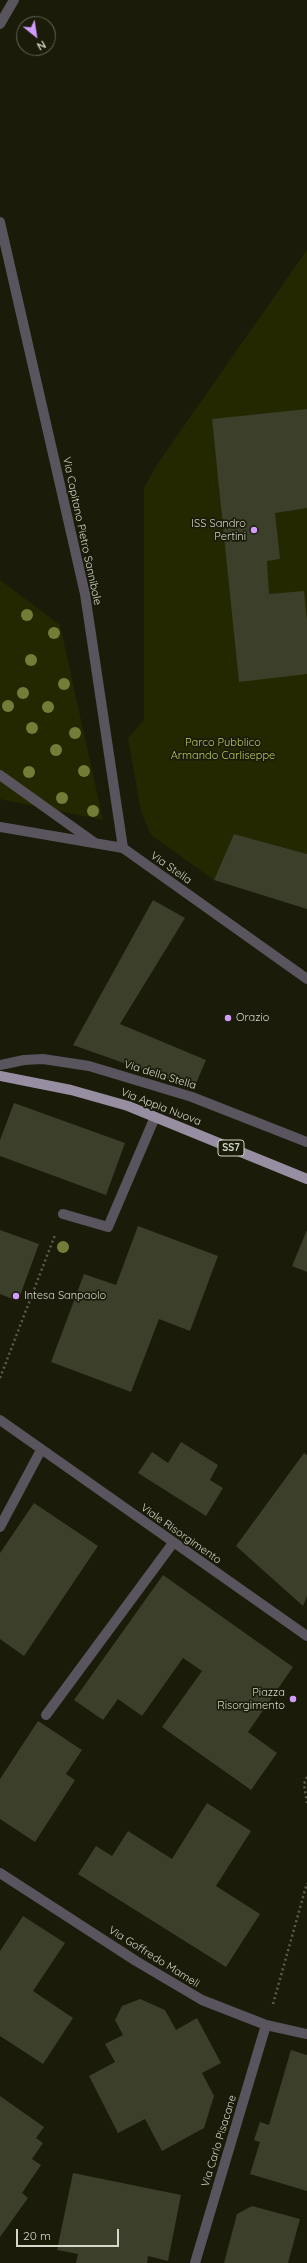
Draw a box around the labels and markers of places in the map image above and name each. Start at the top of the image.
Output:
place label: ISS Sandro Pertini [191,517,246,543]
marker: ISS Sandro Pertini [249,525,259,535]
place label: Orazio [236,1011,269,1025]
marker: Orazio [223,1013,233,1023]
place label: Intesa Sanpaolo [24,1289,106,1303]
marker: Intesa Sanpaolo [11,1291,21,1301]
place label: Piazza Risorgimento [217,1686,285,1712]
marker: Piazza Risorgimento [288,1694,298,1704]

